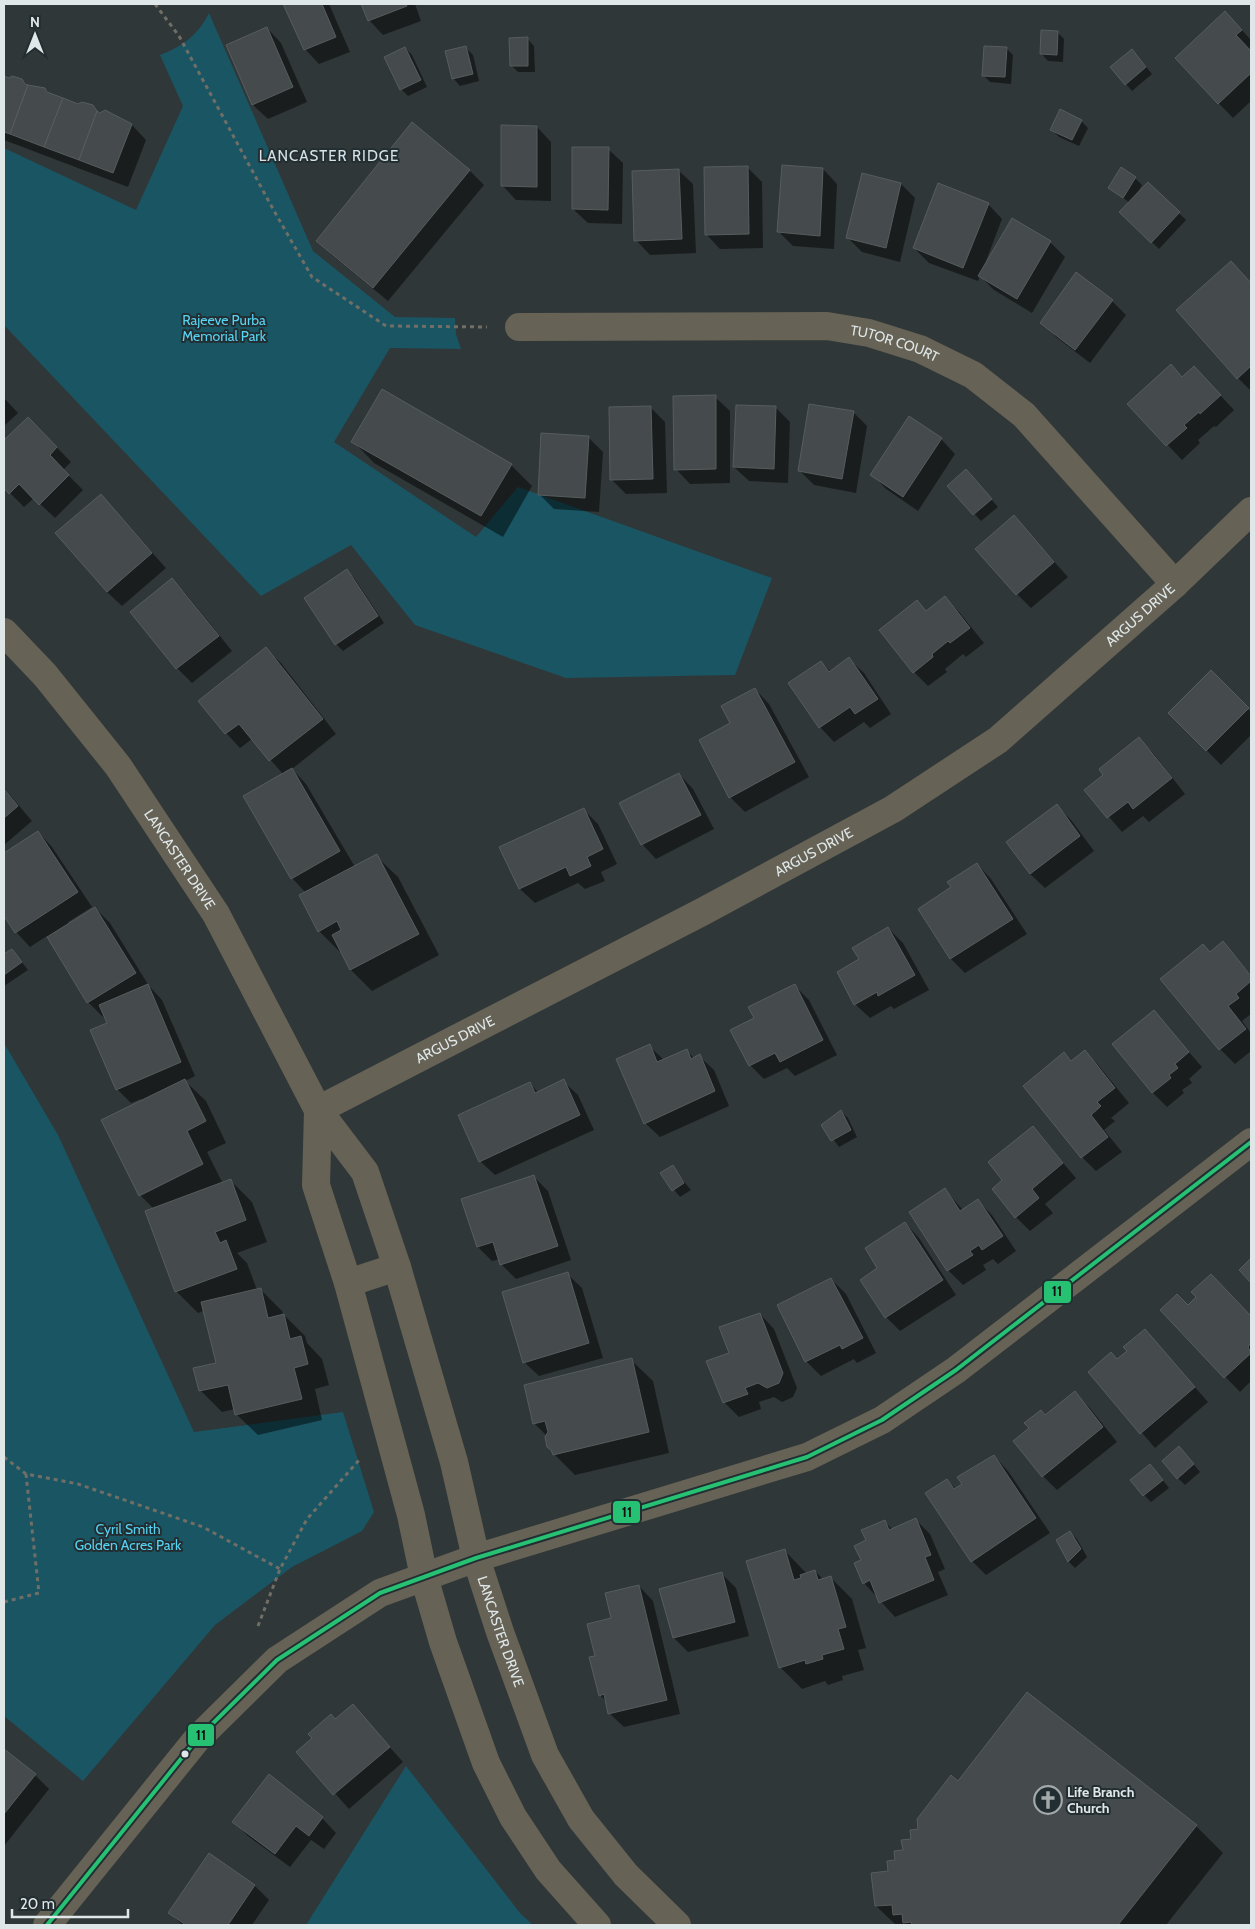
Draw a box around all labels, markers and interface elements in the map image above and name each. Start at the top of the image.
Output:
north arrow [10,10,60,60]
text: N [30,13,40,31]
district label: LANCASTER RIDGE [259,147,399,165]
park label: Rajeeve Purba Memorial Park [182,311,267,345]
street label: TUTOR COURT [849,321,942,366]
street label: ARGUS DRIVE [1102,579,1179,650]
street label: LANCASTER DRIVE [140,806,220,913]
street label: ARGUS DRIVE [771,823,856,880]
street label: ARGUS DRIVE [412,1011,498,1067]
line badge: 11 [1043,1280,1072,1304]
text: 11 [1052,1282,1062,1300]
line badge: 11 [612,1500,641,1524]
text: 11 [622,1503,632,1521]
park label: Cyril Smith Golden Acres Park [75,1520,182,1554]
street label: LANCASTER DRIVE [473,1574,528,1690]
line badge: 11 [187,1723,215,1747]
text: 11 [196,1726,206,1744]
unlabelled marker [180,1749,190,1759]
place label: Life Branch Church [1067,1783,1134,1817]
church icon: Life Branch Church [1033,1785,1063,1815]
scale bar [12,1886,129,1918]
text: 20 m [20,1895,55,1913]

